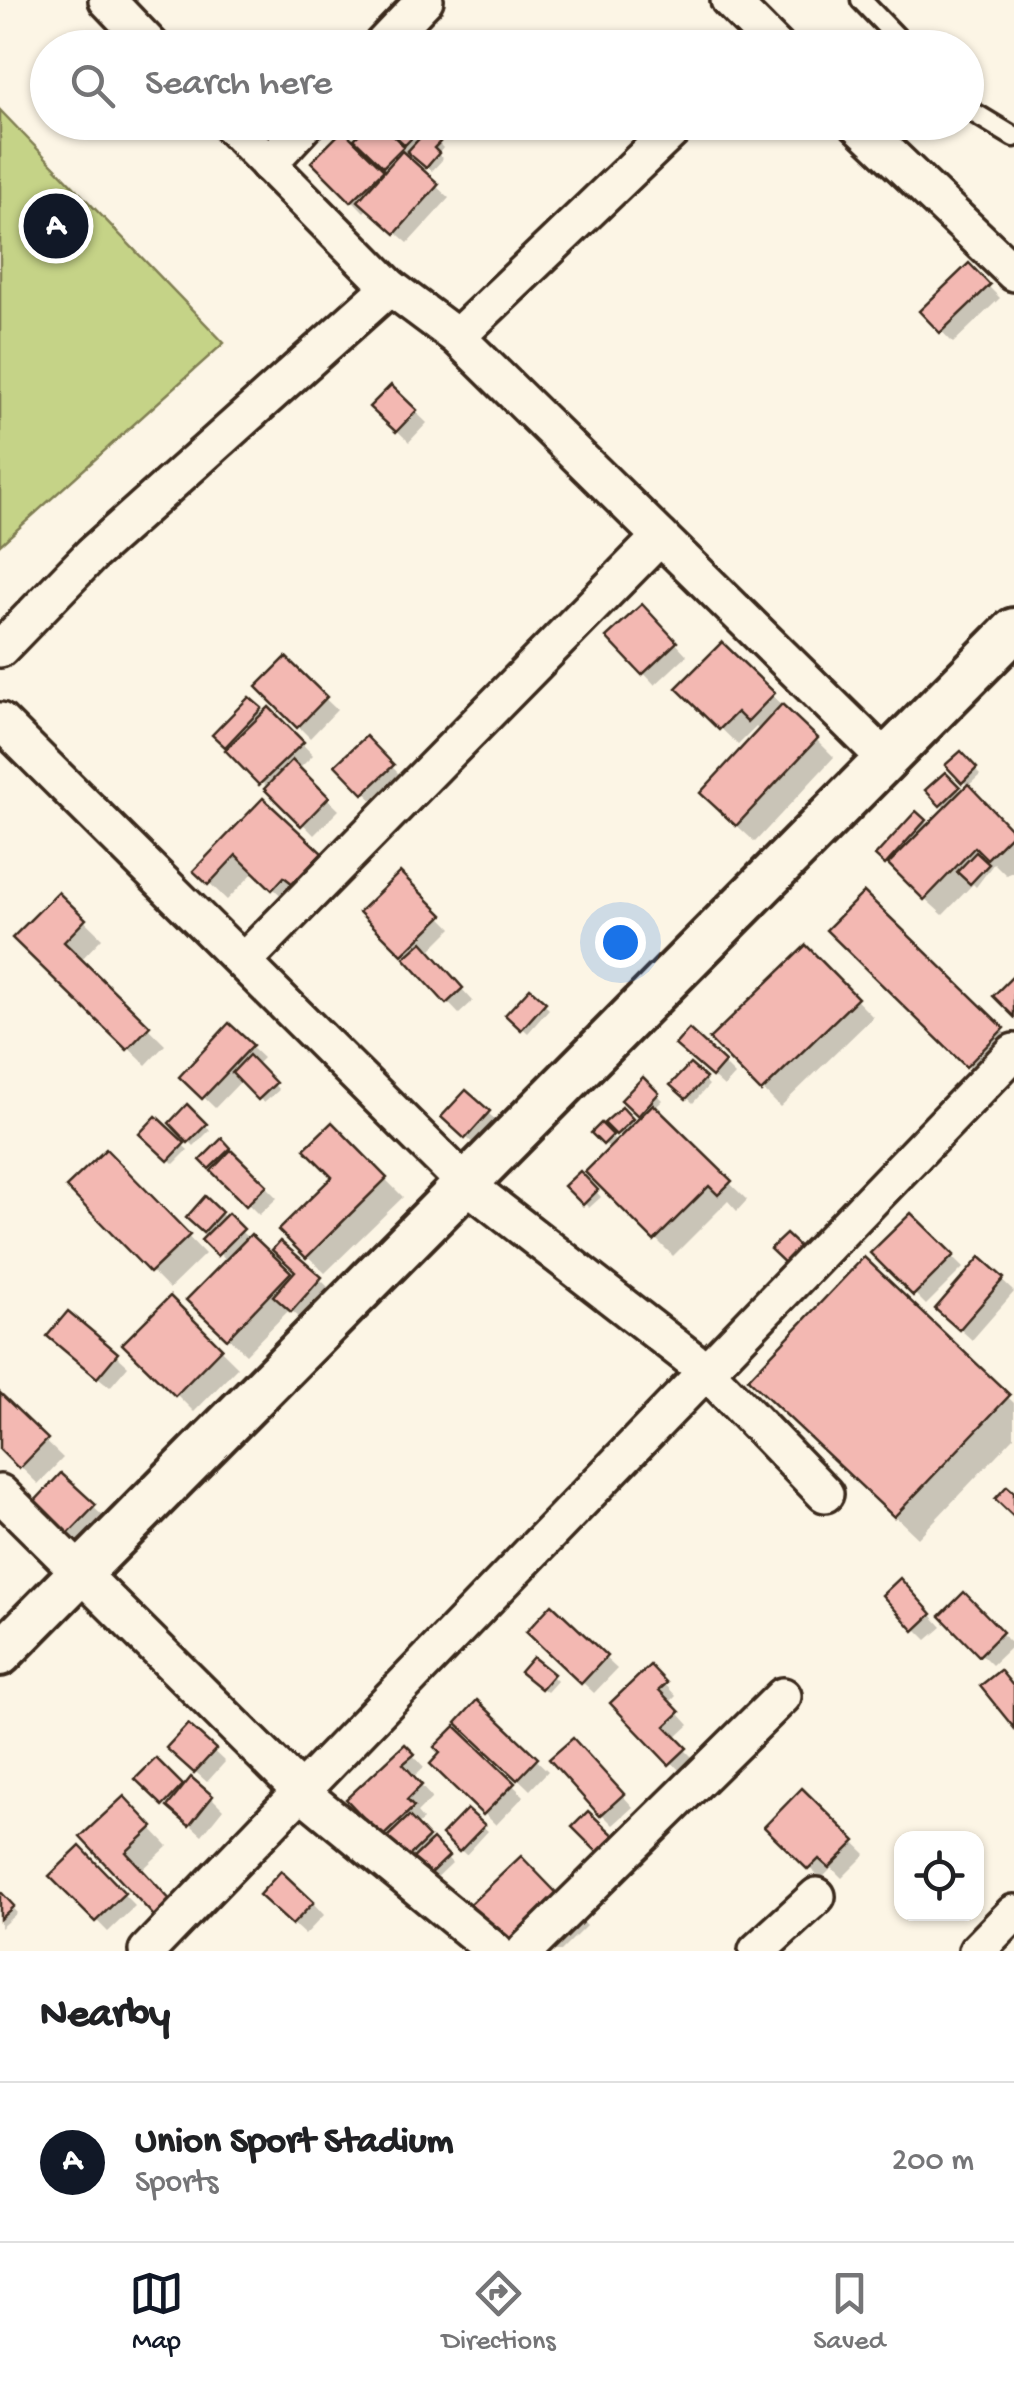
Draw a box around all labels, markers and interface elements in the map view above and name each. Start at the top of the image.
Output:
search box [30,30,984,140]
icon: search [65,58,120,113]
text: Search here [145,63,332,107]
pin: A [23,188,88,264]
your location [595,917,646,968]
map controls [894,1831,984,1921]
button: locate [894,1831,984,1921]
text: Nearby [40,1992,170,2041]
text: Union Sport Stadium [135,2121,454,2165]
text: A [63,2143,82,2181]
text: 200 m [892,2143,974,2181]
text: Sports [135,2165,218,2203]
tab: Map [129,2266,184,2359]
tab: Directions [442,2266,556,2359]
tab: Saved [813,2266,885,2359]

